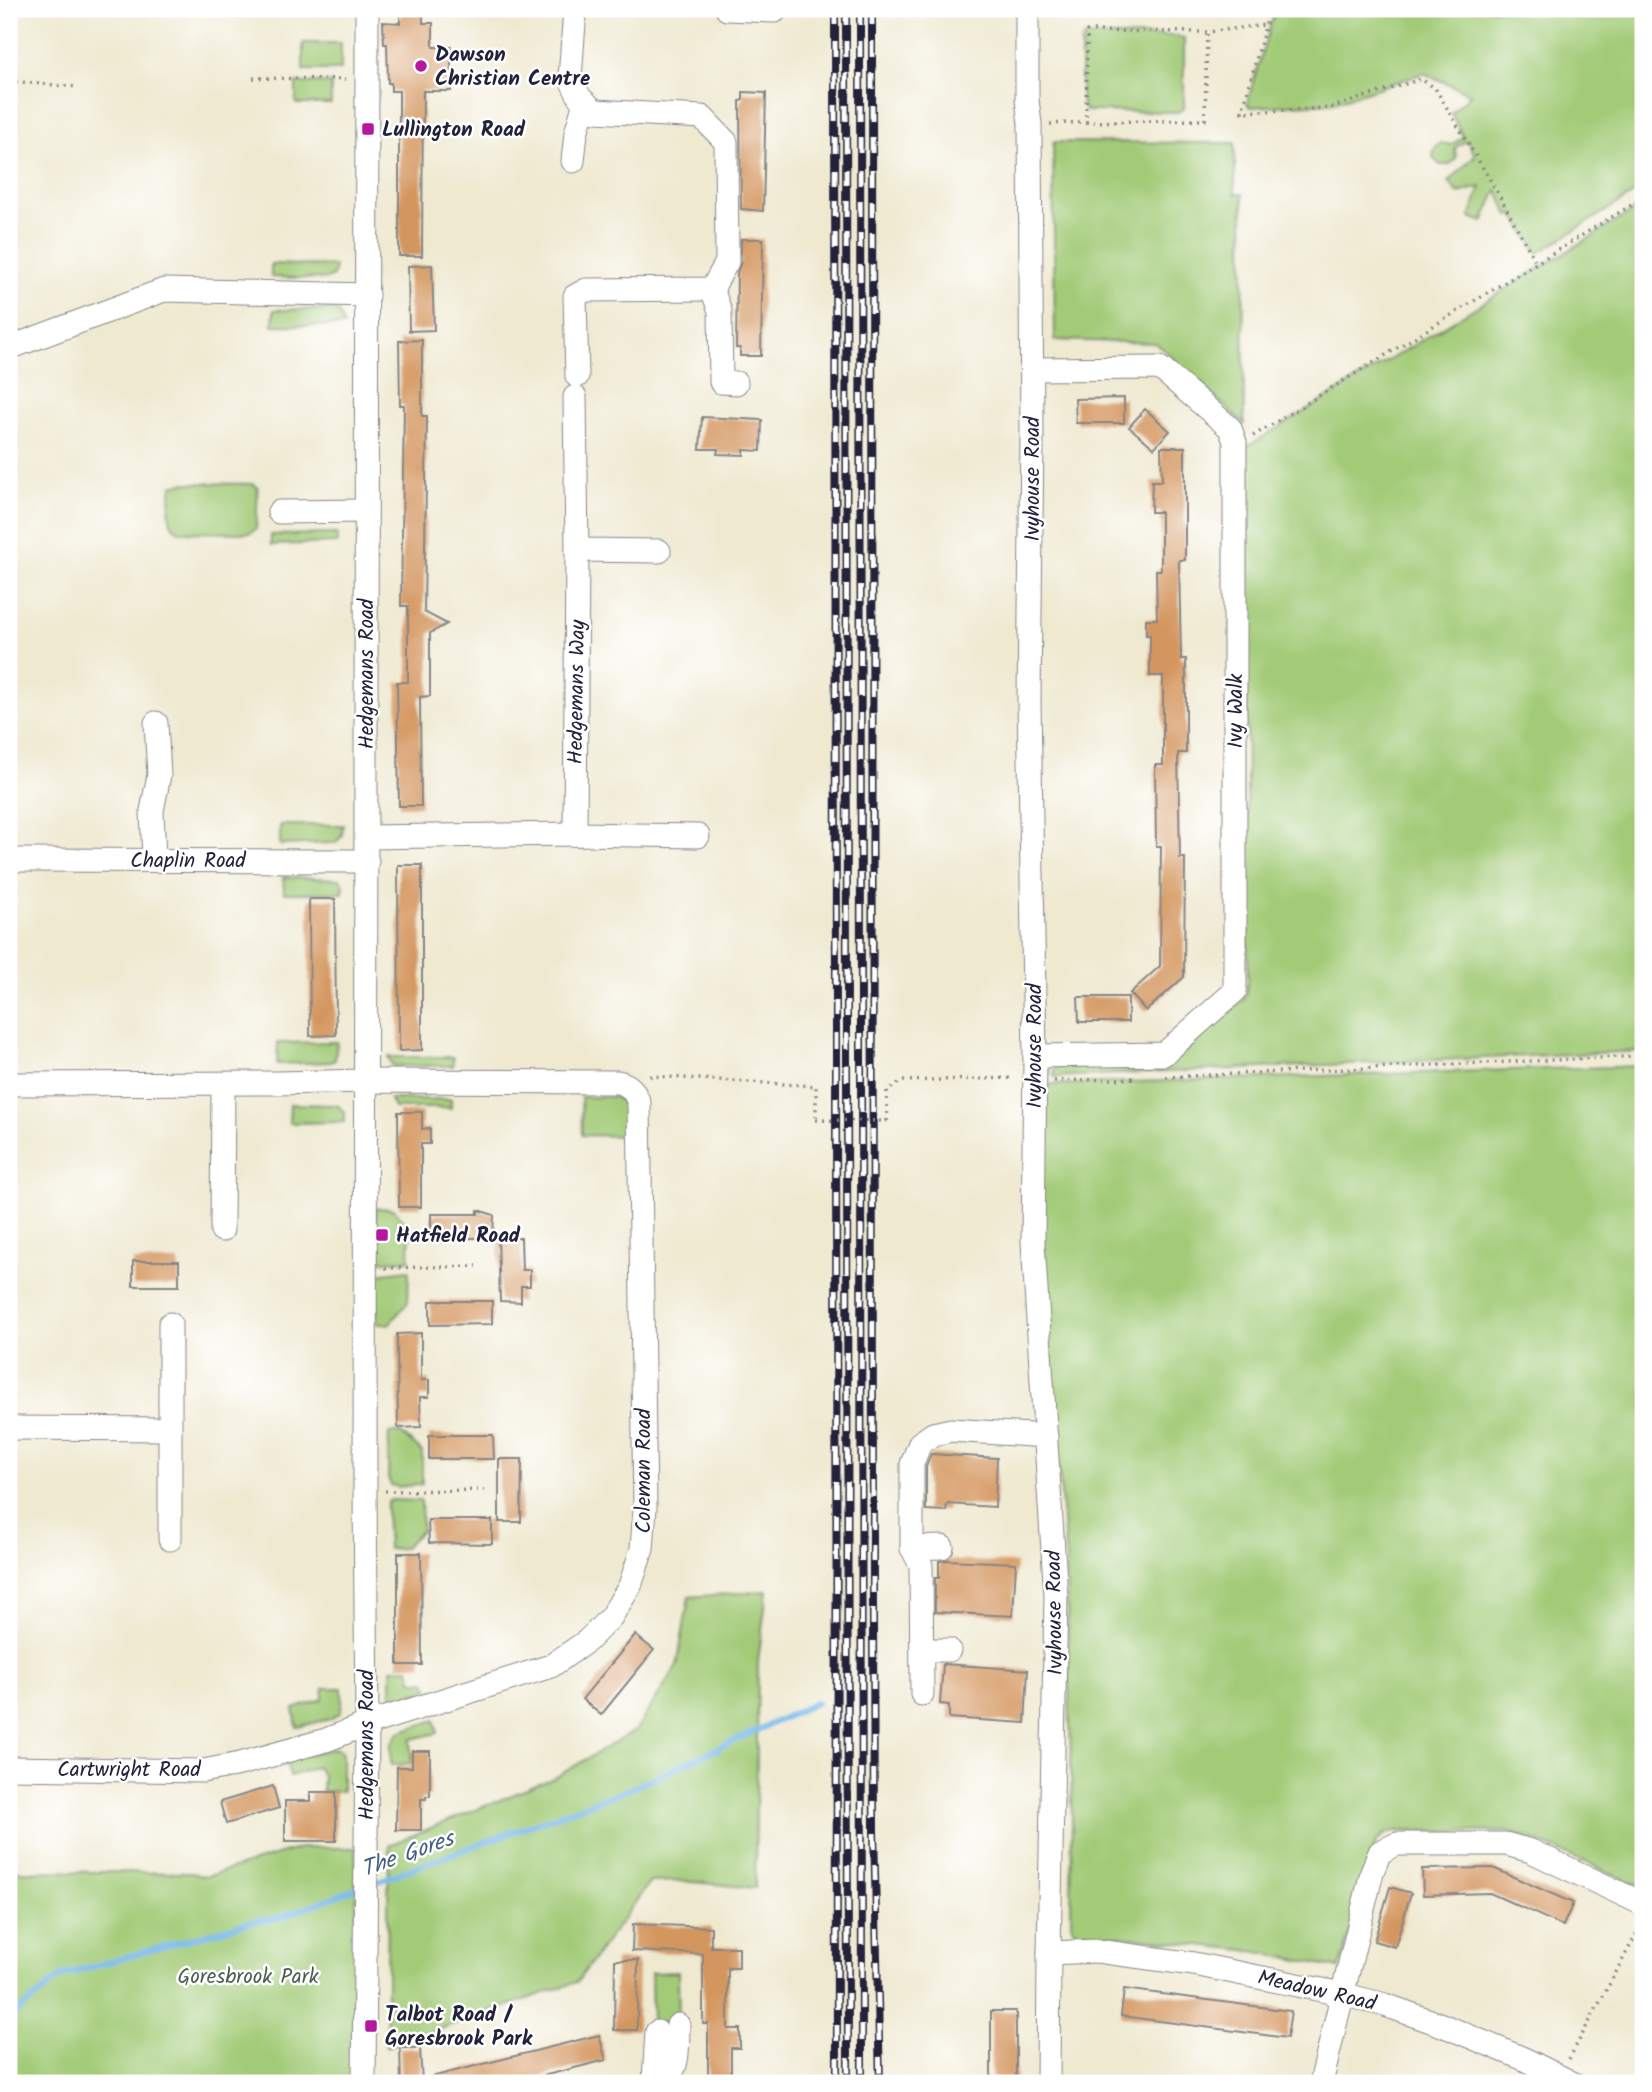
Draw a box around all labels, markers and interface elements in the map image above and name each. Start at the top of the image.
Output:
place label: Dawson Christian Centre [435,39,590,96]
marker: Dawson Christian Centre [413,58,429,74]
place label: Lullington Road [382,114,526,147]
marker: Lullington Road [360,121,376,137]
street label: Ivyhouse Road [1017,416,1050,542]
street label: Hedgemans Road [351,598,384,749]
street label: Hedgemans Way [560,619,595,765]
street label: Ivy Walk [1220,673,1253,748]
street label: Chaplin Road [130,845,246,878]
street label: Ivyhouse Road [1019,983,1052,1109]
place label: Hatfield Road [396,1220,521,1253]
marker: Hatfield Road [374,1227,390,1243]
street label: Coleman Road [628,1408,661,1533]
street label: Ivyhouse Road [1038,1550,1073,1676]
street label: Hedgemans Road [351,1669,384,1820]
street label: Cartwright Road [57,1754,201,1787]
water label: The Gores [356,1821,461,1888]
park label: Goresbrook Park [177,1961,319,1994]
street label: Meadow Road [1254,1962,1380,2021]
place label: Talbot Road / Goresbrook Park [385,1999,533,2056]
marker: Talbot Road / Goresbrook Park [363,2018,379,2034]

